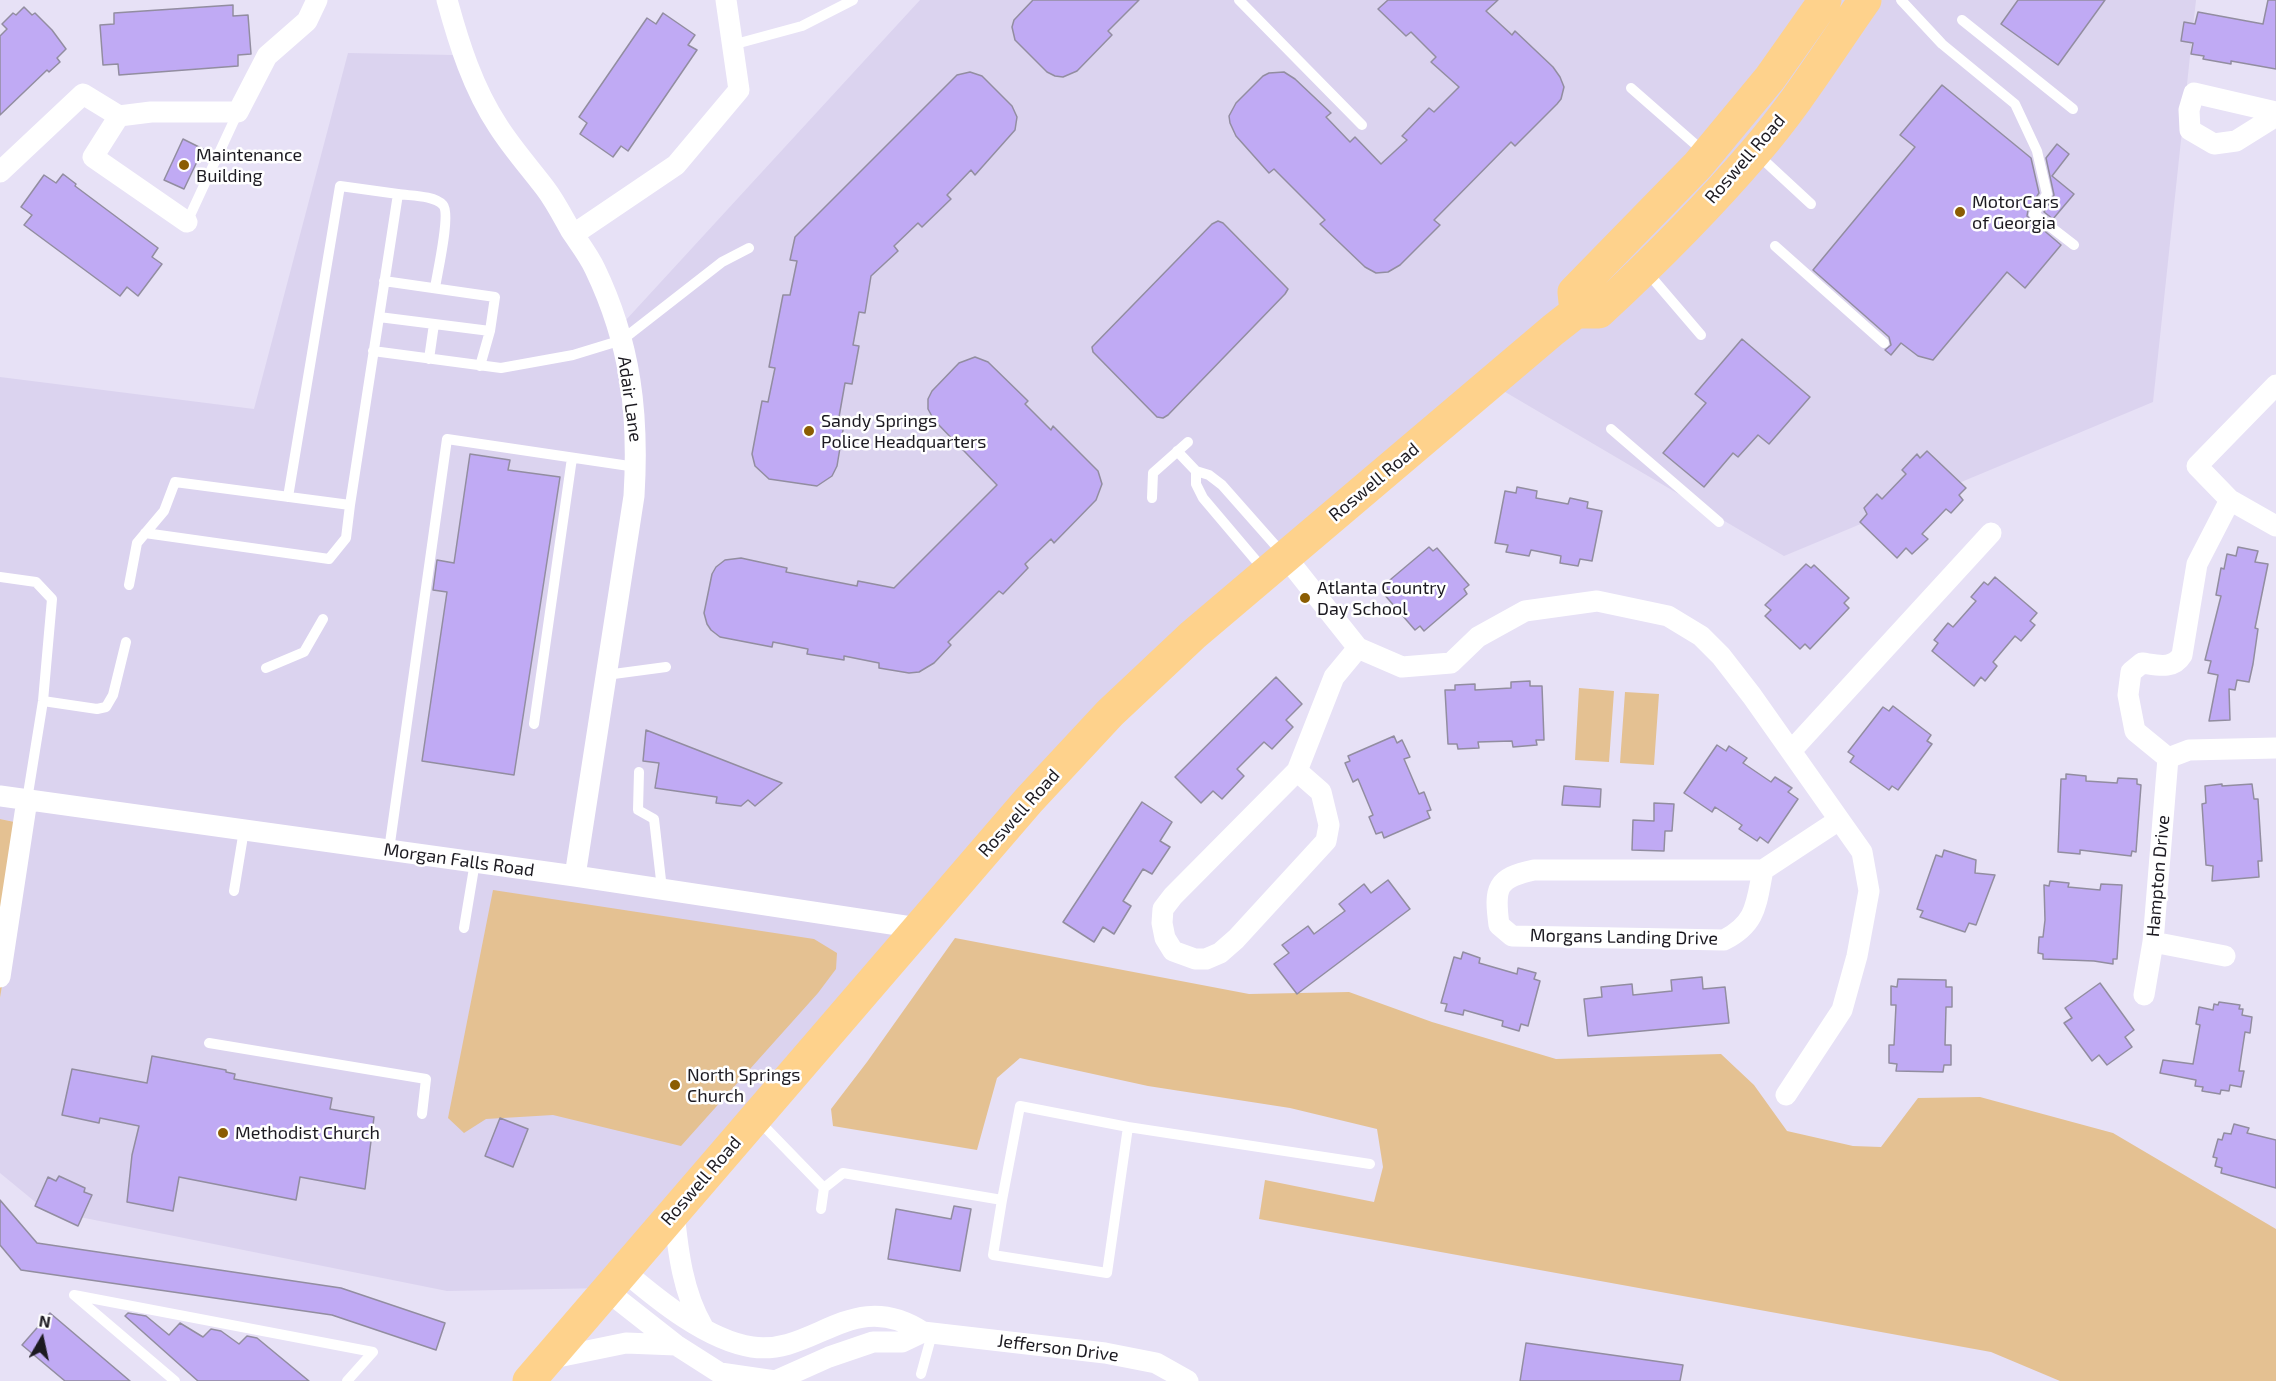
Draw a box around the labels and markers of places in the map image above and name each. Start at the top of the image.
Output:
place label: Maintenance Building [196,144,302,186]
marker: Maintenance Building [177,158,191,172]
place label: MotorCars of Georgia [1972,191,2059,234]
marker: MotorCars of Georgia [1953,205,1967,219]
place label: Sandy Springs Police Headquarters [821,410,986,452]
marker: Sandy Springs Police Headquarters [802,424,816,438]
place label: Atlanta Country Day School [1317,577,1446,620]
marker: Atlanta Country Day School [1298,591,1312,605]
place label: North Springs Church [687,1064,800,1106]
marker: North Springs Church [668,1078,682,1092]
place label: Methodist Church [235,1122,380,1144]
marker: Methodist Church [216,1126,230,1140]

